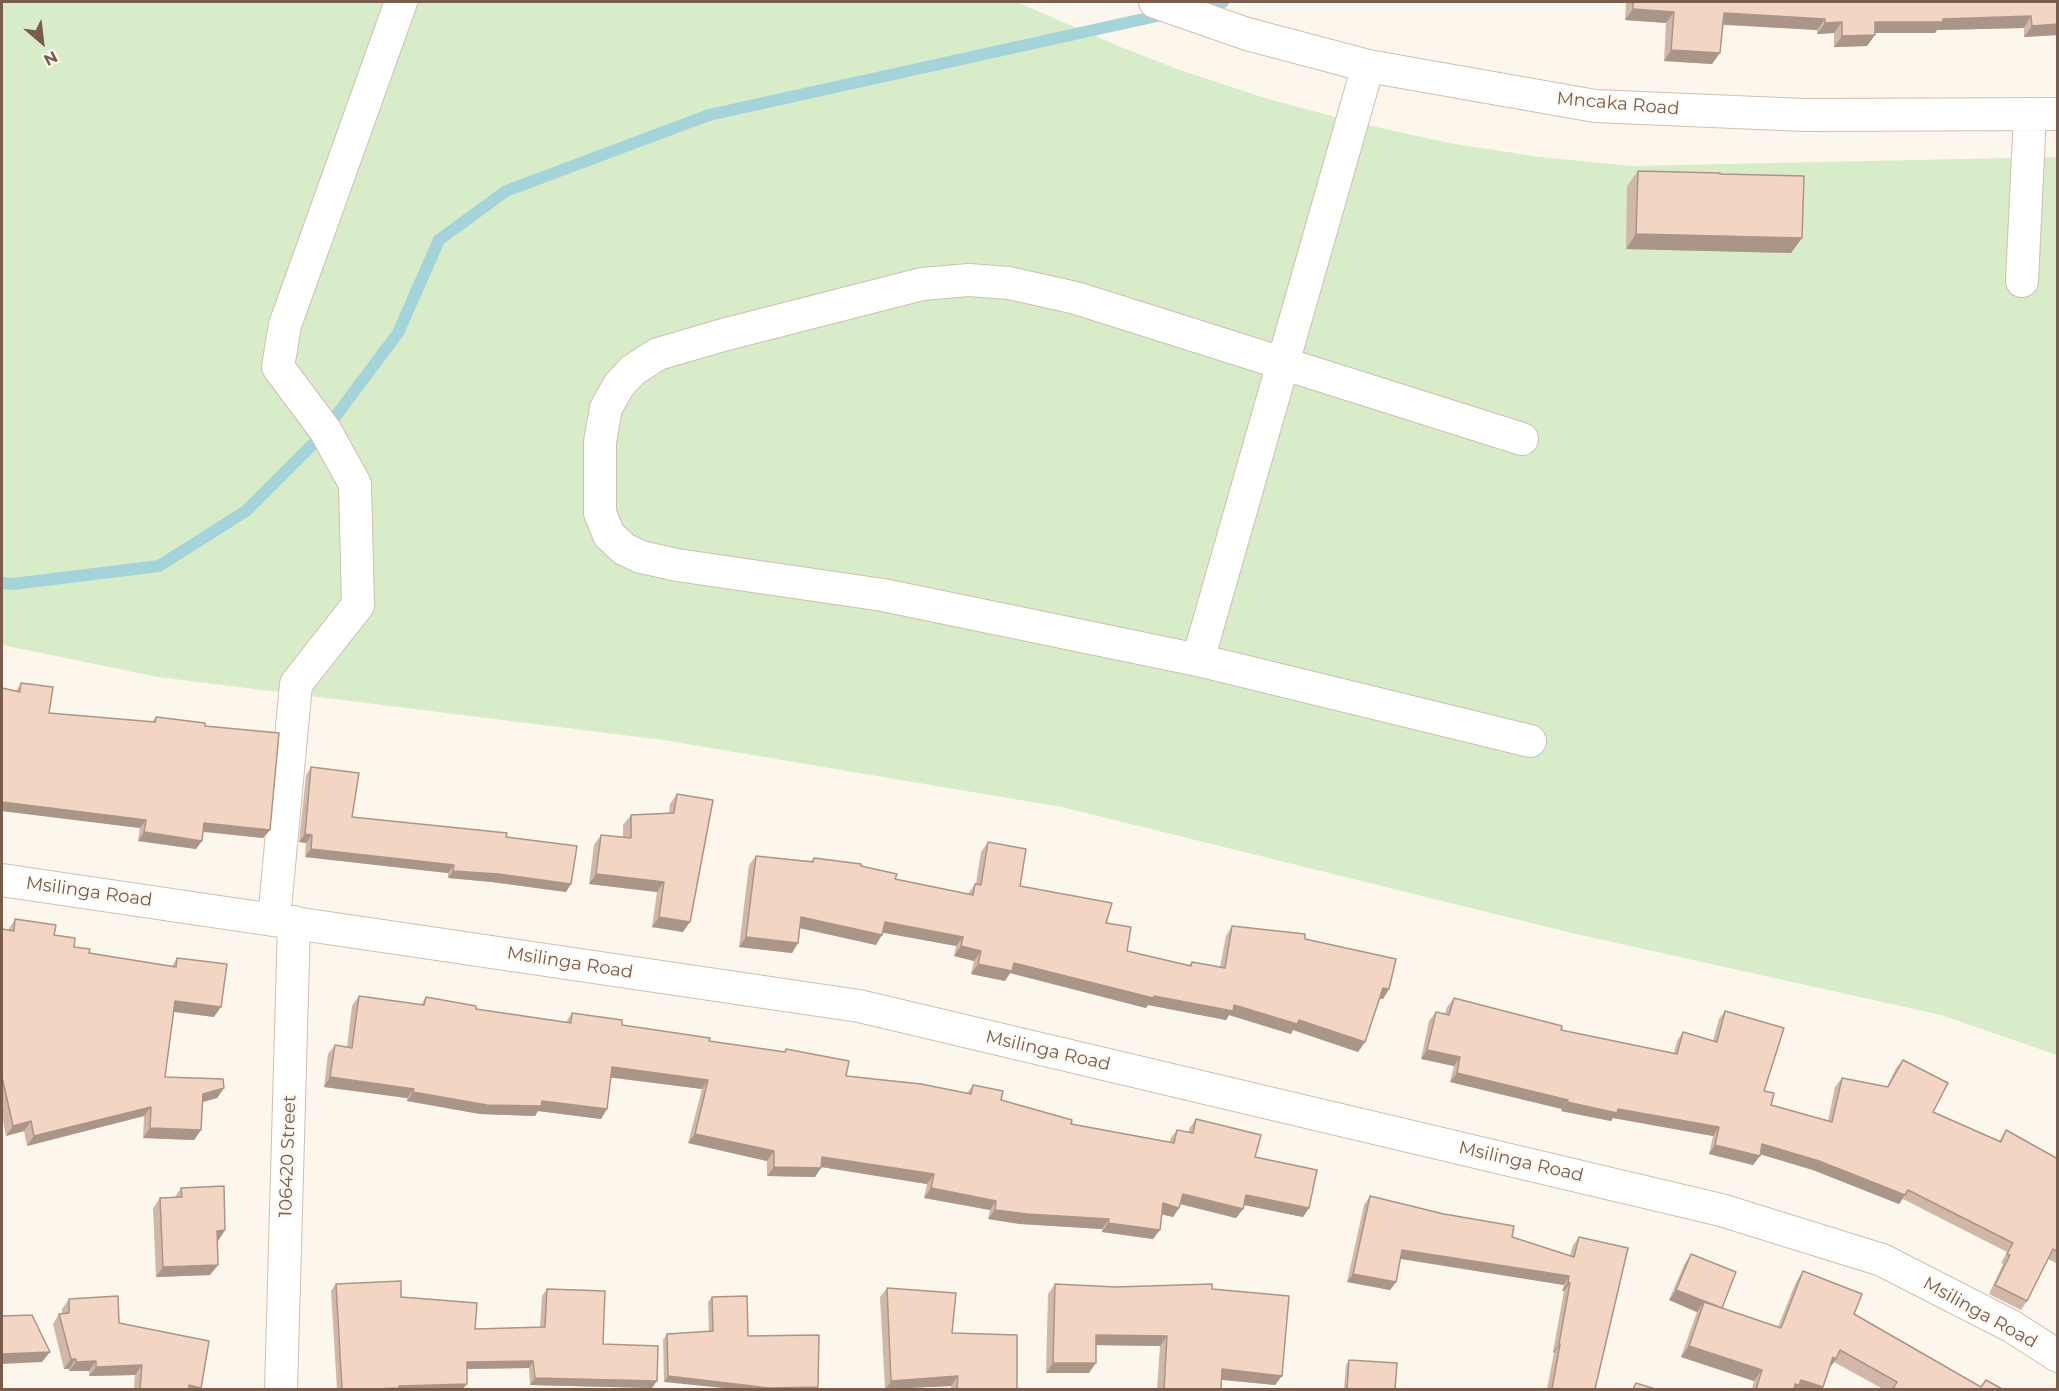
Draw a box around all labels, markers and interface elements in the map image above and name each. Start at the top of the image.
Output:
north arrow [12,12,72,72]
text: N [41,47,61,70]
street label: Mncaka Road [1556,88,1680,120]
street label: Msilinga Road [24,872,154,912]
street label: Msilinga Road [505,942,635,984]
street label: Msilinga Road [984,1026,1112,1076]
street label: 106420 Street [275,1094,301,1218]
street label: Msilinga Road [1457,1137,1585,1187]
street label: Msilinga Road [1919,1273,2041,1353]

